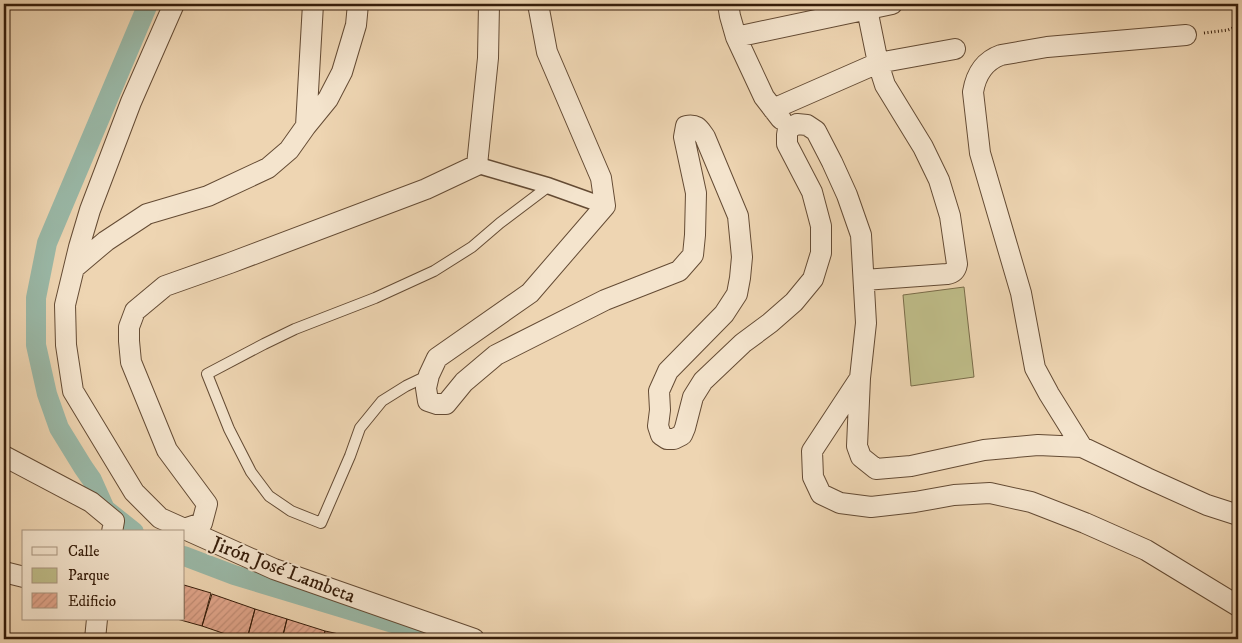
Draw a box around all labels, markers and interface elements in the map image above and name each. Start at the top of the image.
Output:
legend [22,530,185,620]
street label: Jirón José Lambeta [206,531,359,609]
text: Calle [68,542,100,561]
text: Parque [68,566,109,585]
text: Edificio [68,592,116,611]

